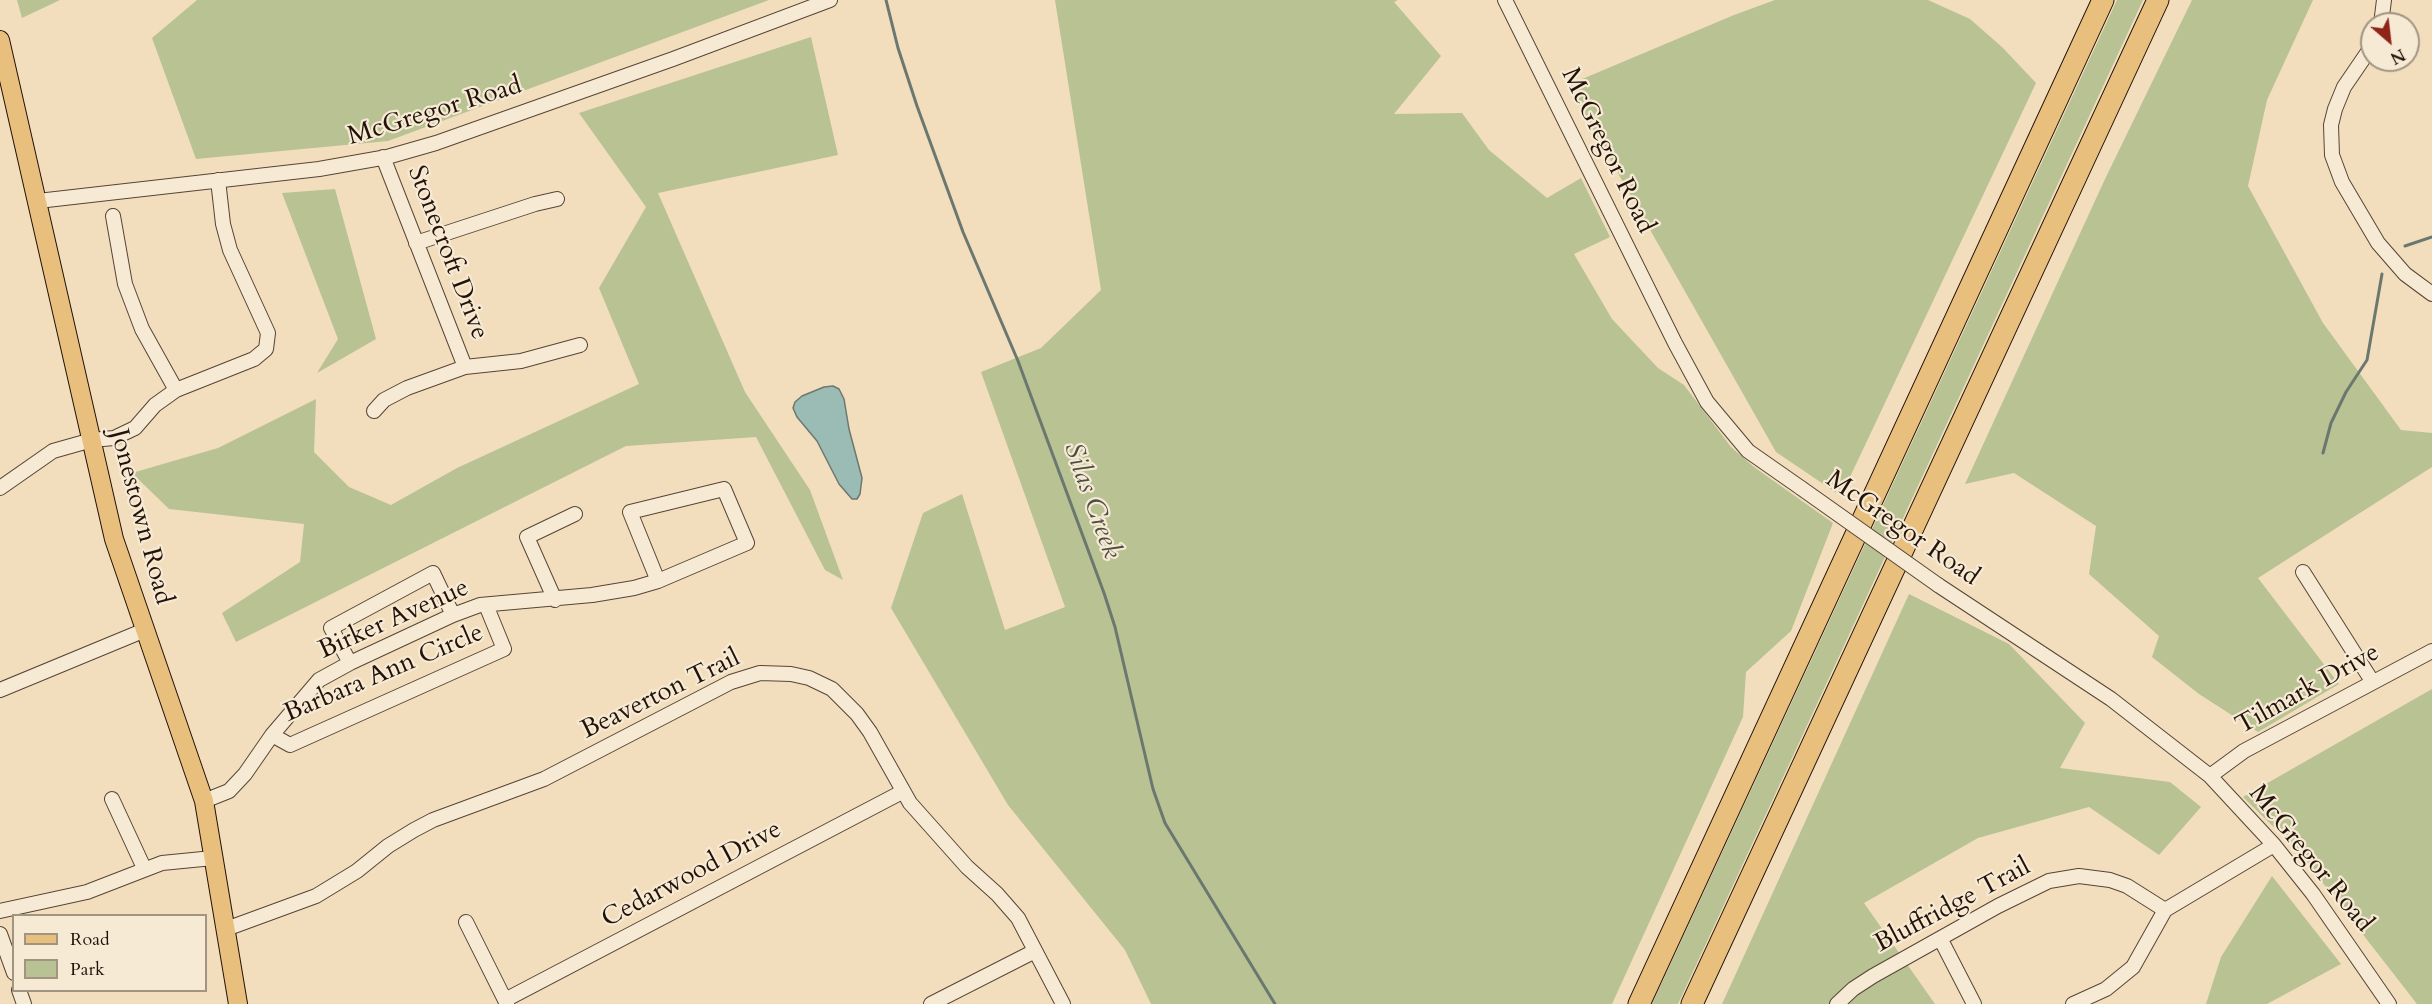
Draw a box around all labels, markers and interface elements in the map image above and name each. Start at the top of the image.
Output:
north arrow [2360,12,2420,72]
text: N [2386,43,2409,69]
street label: McGregor Road [1553,63,1661,239]
street label: McGregor Road [344,71,526,153]
street label: Stonecroft Drive [400,162,494,344]
street label: Jonestown Road [102,426,178,608]
water label: Silas Creek [1055,439,1127,563]
street label: McGregor Road [1819,464,1985,594]
street label: Birker Avenue [314,573,474,667]
street label: Barbara Ann Circle [280,618,488,730]
street label: Tilmark Drive [2231,638,2385,742]
street label: Beaverton Trail [576,643,746,747]
street label: McGregor Road [2241,779,2379,939]
street label: Cedarwood Drive [597,815,787,935]
street label: Bluffridge Trail [1870,852,2036,960]
legend [12,914,207,992]
text: Road [70,927,110,952]
text: Park [70,957,105,982]

